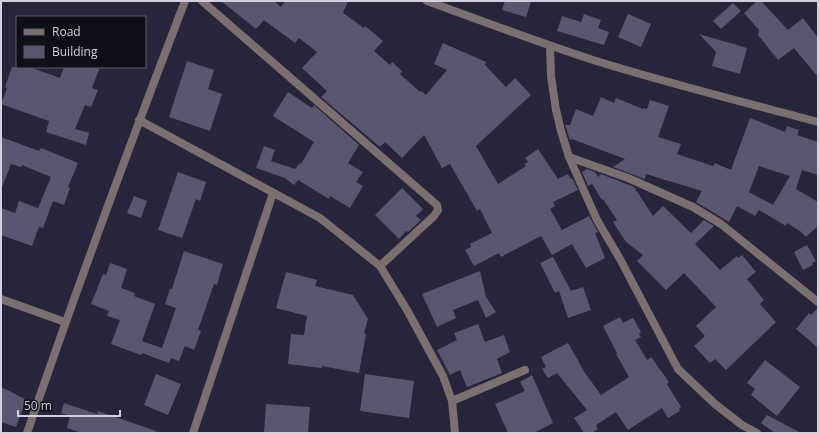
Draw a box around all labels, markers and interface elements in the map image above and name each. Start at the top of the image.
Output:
legend [16,16,146,68]
text: Road [52,23,81,40]
text: Building [52,43,98,60]
scale bar [18,392,120,418]
text: 50 m [24,397,52,414]

